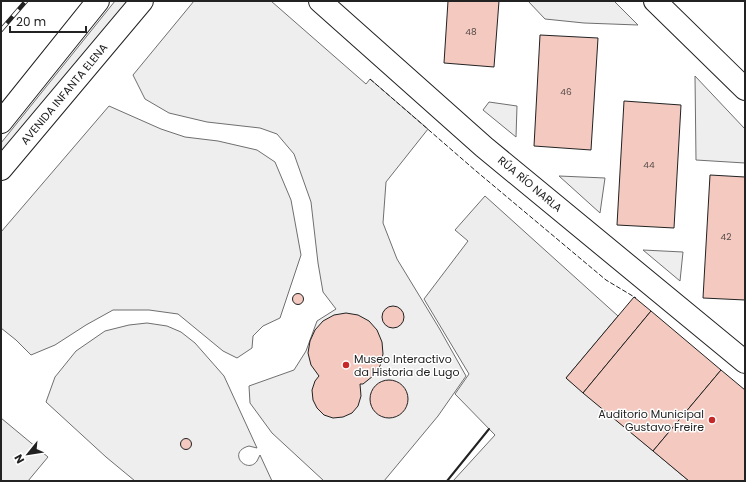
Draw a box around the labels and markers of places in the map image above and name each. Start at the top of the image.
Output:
place label: Museo Interactivo da Historia de Lugo [354,351,460,380]
marker: Museo Interactivo da Historia de Lugo [341,360,351,370]
place label: Auditorio Municipal Gustavo Freire [598,406,704,435]
marker: Auditorio Municipal Gustavo Freire [707,415,717,425]

